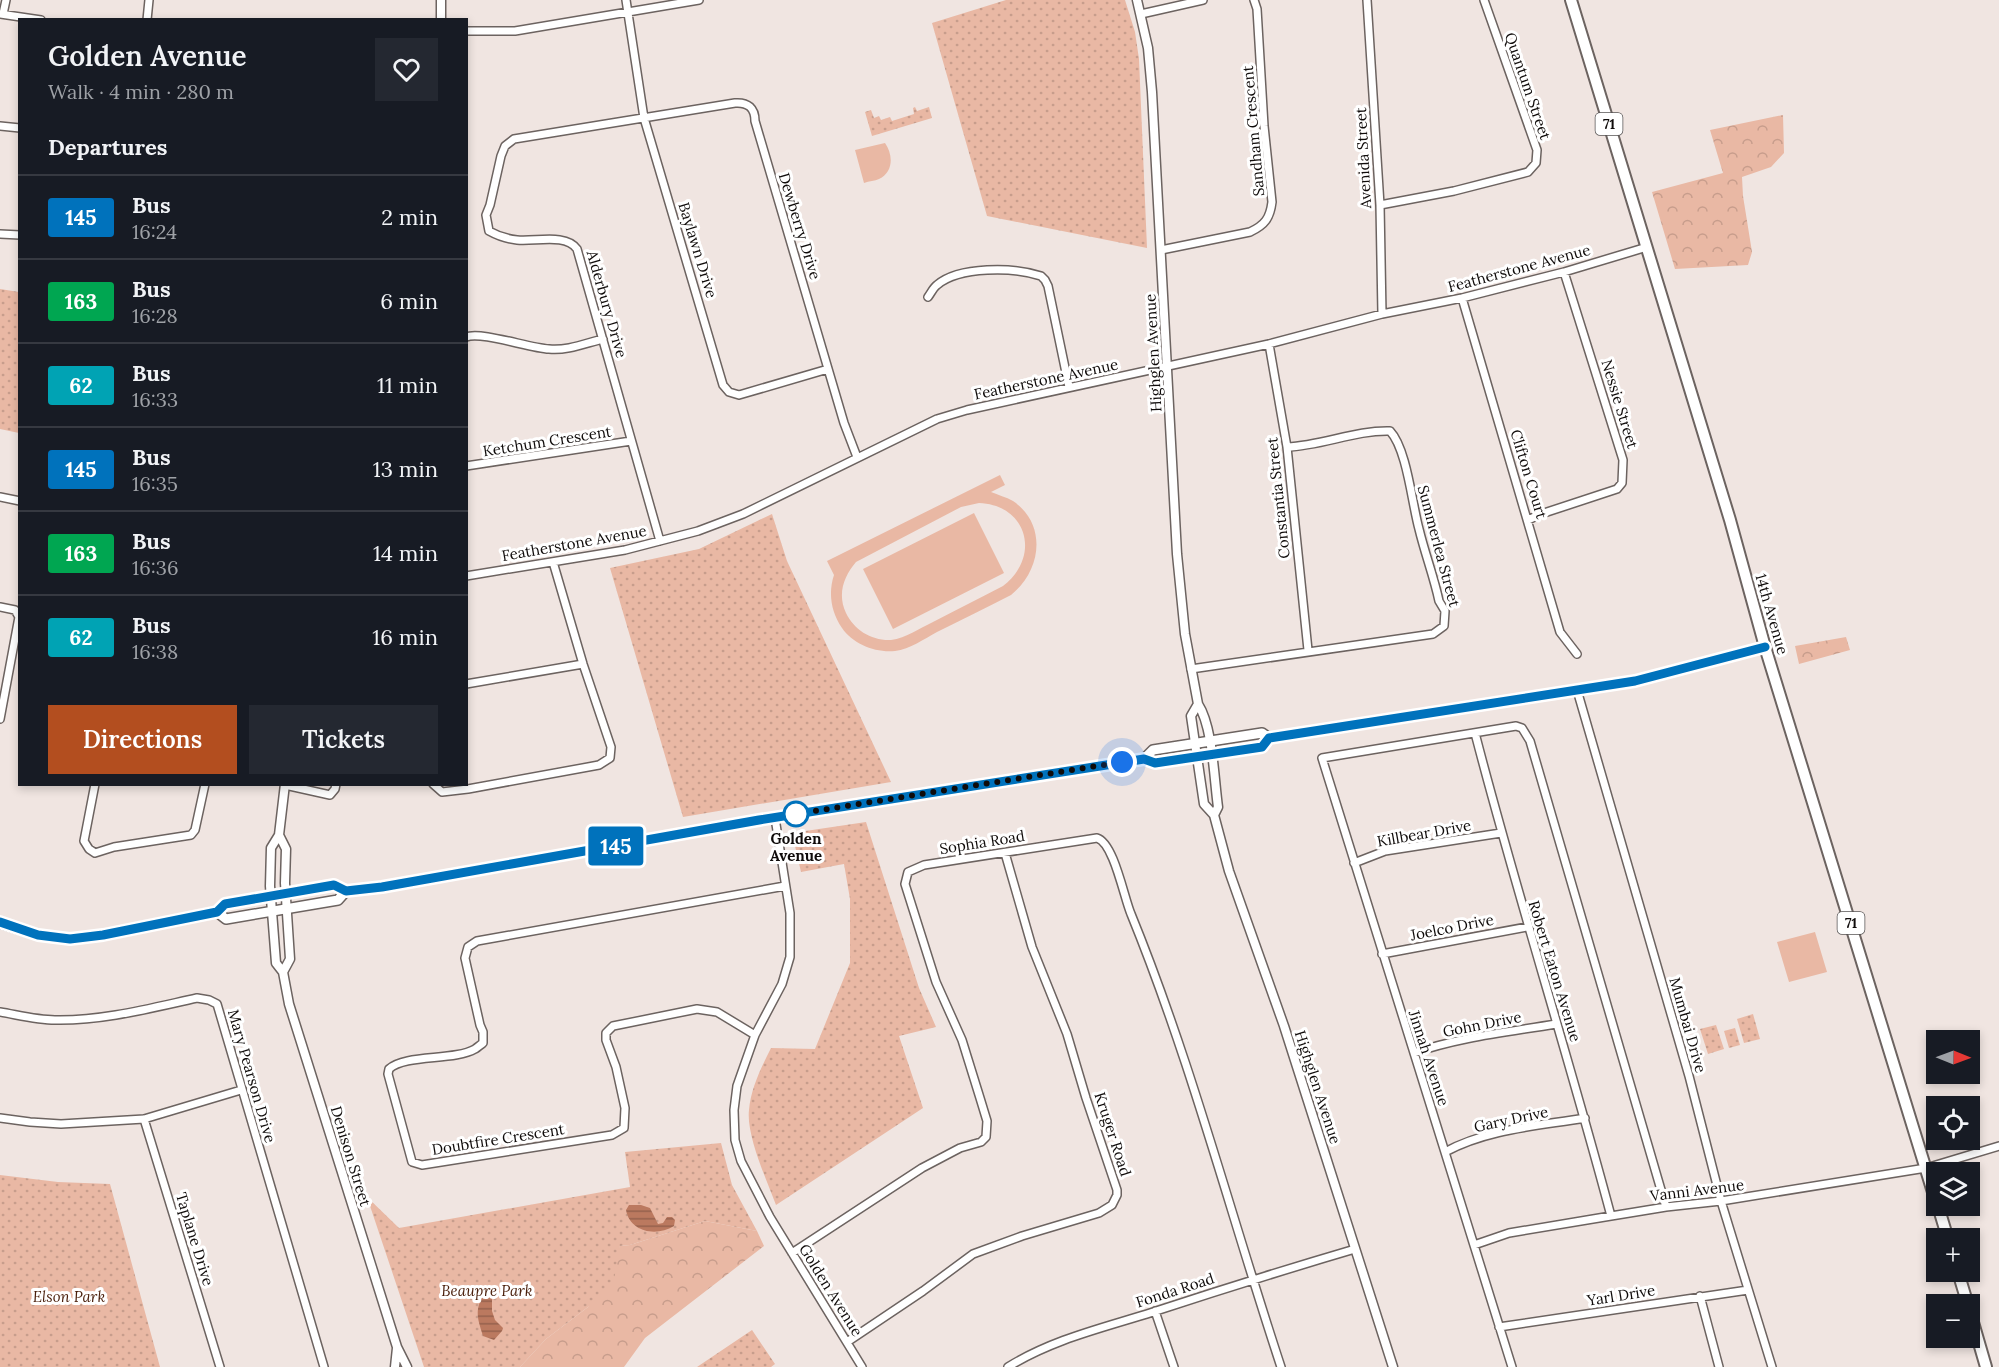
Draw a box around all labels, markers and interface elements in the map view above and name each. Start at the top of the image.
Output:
street label: Quantum Street [1501,30,1555,142]
text: Golden Avenue [48,38,247,74]
button: heart [375,38,438,101]
street label: Sandham Crescent [1238,65,1268,197]
text: Walk · 4 min · 280 m [48,79,234,104]
street label: Avenida Street [1351,107,1375,210]
road number: 71 [1596,113,1622,135]
text: Departures [48,133,167,161]
street label: Dewberry Drive [775,170,825,282]
text: Bus [132,191,171,219]
street label: Baylawn Drive [674,200,722,300]
text: 2 min [381,203,438,231]
text: 145 [65,204,97,231]
text: 16:24 [132,219,177,244]
street label: Featherstone Avenue [1446,240,1592,296]
street label: Alderbury Drive [582,247,631,360]
text: Bus [132,275,171,303]
text: 6 min [380,287,438,315]
text: 163 [65,288,97,315]
street label: Highglen Avenue [1140,293,1166,413]
text: 16:28 [132,303,178,328]
street label: Featherstone Avenue [972,354,1120,404]
street label: Nessie Street [1597,357,1643,451]
text: Bus [132,359,171,387]
text: 11 min [377,371,438,399]
text: 62 [69,372,93,399]
text: 16:33 [132,387,178,412]
street label: Ketchum Crescent [481,421,613,461]
street label: Clifton Court [1506,427,1552,521]
street label: Constantia Street [1262,436,1294,560]
text: Bus [132,443,171,471]
text: 13 min [373,455,438,483]
text: 145 [65,456,97,483]
text: 16:35 [132,471,178,496]
street label: Summerlea Street [1414,483,1464,609]
street label: Featherstone Avenue [500,521,648,565]
text: Bus [132,527,171,555]
text: 14 min [373,539,438,567]
text: 163 [65,540,97,567]
text: 16:36 [132,555,179,580]
street label: 14th Avenue [1751,571,1793,657]
text: Bus [132,611,171,639]
text: 16 min [372,623,438,651]
text: 62 [69,624,93,651]
text: 16:38 [132,639,178,664]
button: Directions [48,705,237,774]
button: Tickets [249,705,438,774]
your location [1107,747,1137,777]
marker: Golden Avenue [783,801,809,827]
street label: Killbear Drive [1375,815,1473,851]
line badge: 145 [582,826,650,866]
street label: Sophia Road [938,826,1026,858]
place label: Golden Avenue [770,829,822,865]
text: 145 [600,833,632,860]
street label: Robert Eaton Avenue [1524,898,1586,1044]
street label: Joelco Drive [1408,910,1495,945]
road number: 71 [1838,912,1864,934]
street label: Mumbai Drive [1665,975,1711,1075]
street label: Mary Pearson Drive [224,1007,280,1145]
street label: Jinnah Avenue [1404,1007,1453,1108]
street label: Gohn Drive [1441,1007,1523,1041]
street label: Highglen Avenue [1291,1028,1345,1146]
north arrow [1926,1030,1980,1084]
map controls [1926,1030,1980,1348]
street label: Kruger Road [1090,1090,1136,1178]
button: locate [1926,1096,1980,1150]
street label: Gary Drive [1472,1102,1550,1136]
street label: Denison Street [327,1104,375,1209]
street label: Doubtfire Crescent [430,1119,566,1159]
button: layers [1926,1162,1980,1216]
street label: Vanni Avenue [1648,1175,1745,1205]
street label: Taplane Drive [172,1190,218,1288]
button: + [1926,1228,1980,1282]
street label: Golden Avenue [795,1240,867,1340]
street label: Fonda Road [1133,1268,1217,1312]
street label: Yarl Drive [1585,1280,1656,1310]
park label: Beaupre Park [441,1281,533,1300]
park label: Elson Park [33,1287,105,1306]
button: − [1926,1294,1980,1348]

